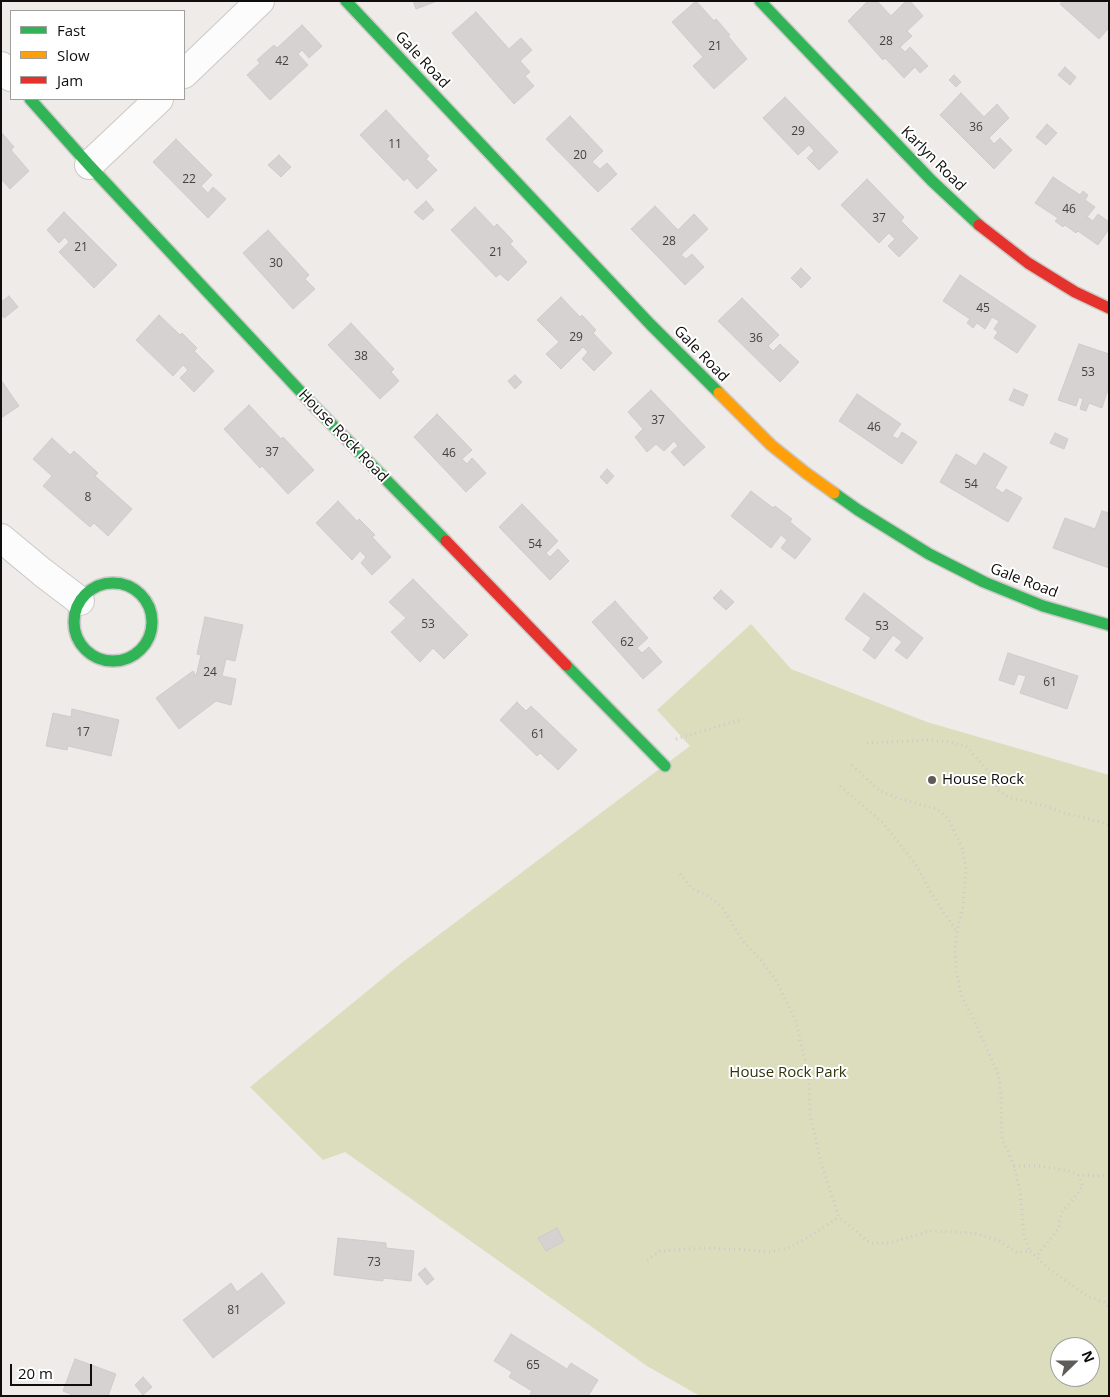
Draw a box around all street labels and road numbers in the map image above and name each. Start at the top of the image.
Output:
street label: Gale Road [391,28,453,92]
street label: Karlyn Road [897,123,969,195]
street label: Gale Road [670,322,732,386]
street label: House Rock Road [294,386,392,486]
street label: Gale Road [988,560,1060,602]

